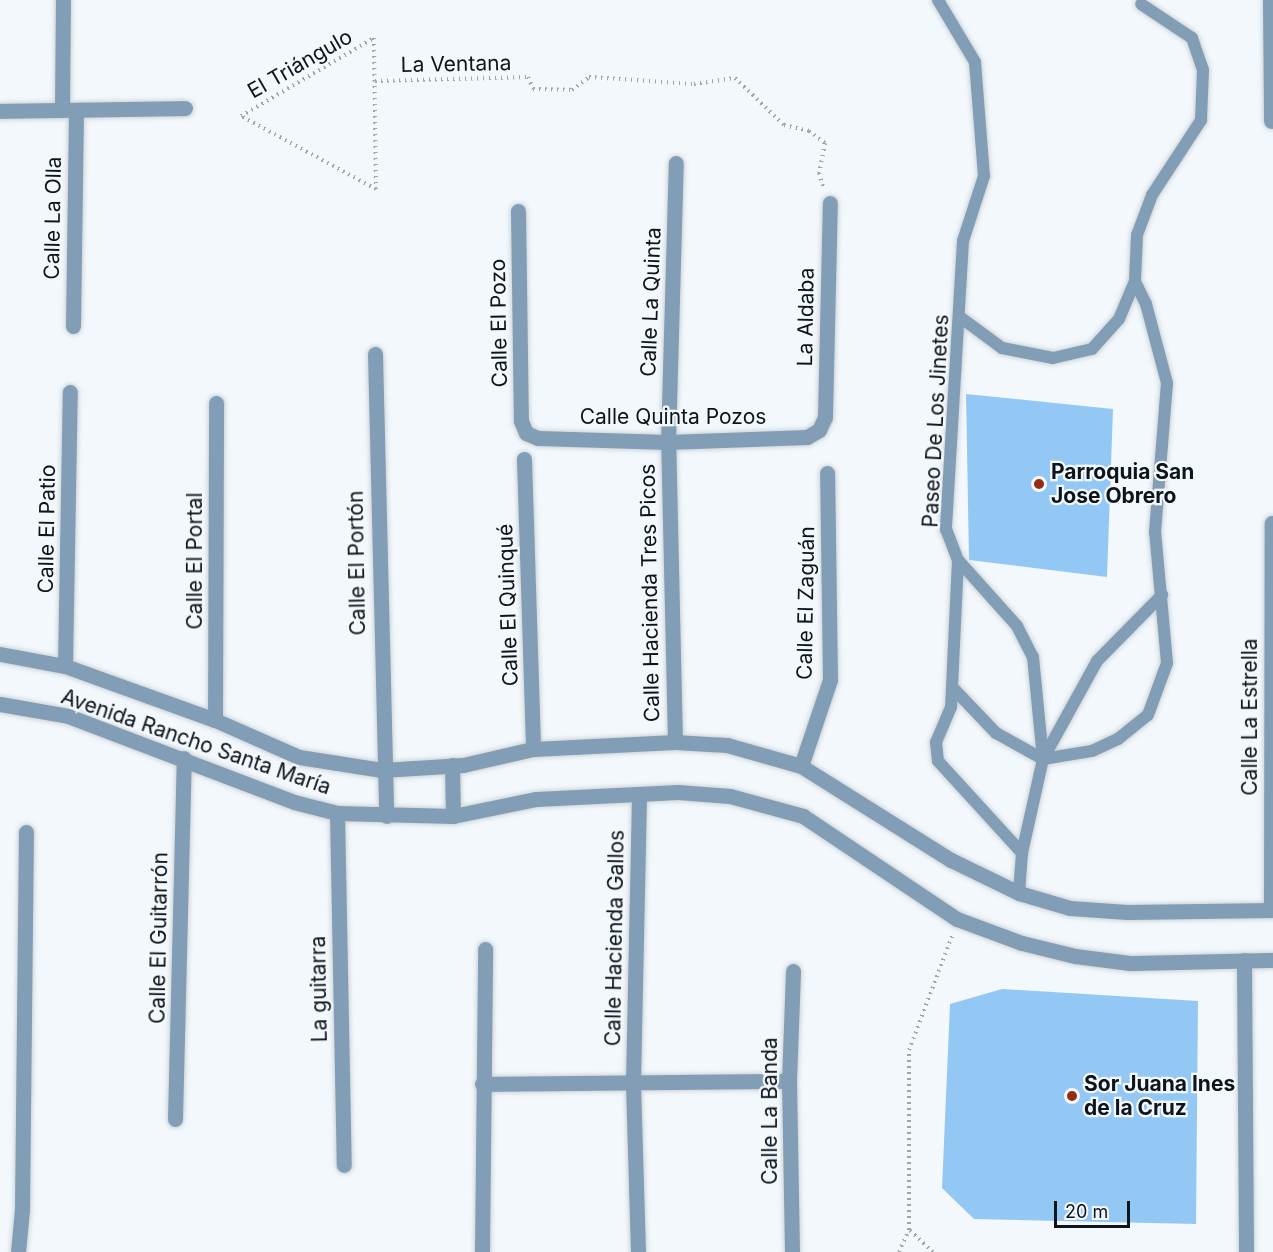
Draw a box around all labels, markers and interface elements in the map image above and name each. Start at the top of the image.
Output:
street label: El Triángulo [243,24,357,104]
street label: La Ventana [400,50,512,78]
street label: Calle La Olla [39,156,67,280]
street label: Calle La Quinta [636,227,666,377]
street label: Calle El Pozo [485,259,513,387]
street label: La Aldaba [793,267,819,367]
street label: Paseo De Los Jinetes [918,314,954,528]
street label: Calle Quinta Pozos [580,404,766,430]
place label: Parroquia San Jose Obrero [1051,459,1194,509]
street label: Calle El Patio [33,464,61,594]
street label: Calle Hacienda Tres Picos [635,464,665,722]
marker: Parroquia San Jose Obrero [1032,477,1046,491]
street label: Calle El Portón [343,490,371,636]
street label: Calle El Portal [182,492,208,630]
street label: Calle El Quinqué [493,523,523,687]
street label: Calle El Zaguán [792,526,820,680]
street label: Calle La Estrella [1237,638,1263,796]
street label: Avenida Rancho Santa María [58,684,334,800]
street label: Calle Hacienda Gallos [601,830,629,1046]
street label: Calle El Guitarrón [145,852,173,1024]
street label: La guitarra [305,935,333,1043]
street label: Calle La Banda [757,1037,783,1185]
place label: Sor Juana Ines de la Cruz [1084,1071,1235,1121]
marker: Sor Juana Ines de la Cruz [1065,1089,1079,1103]
scale bar [1057,1189,1134,1227]
text: 20 m [1065,1201,1108,1222]

